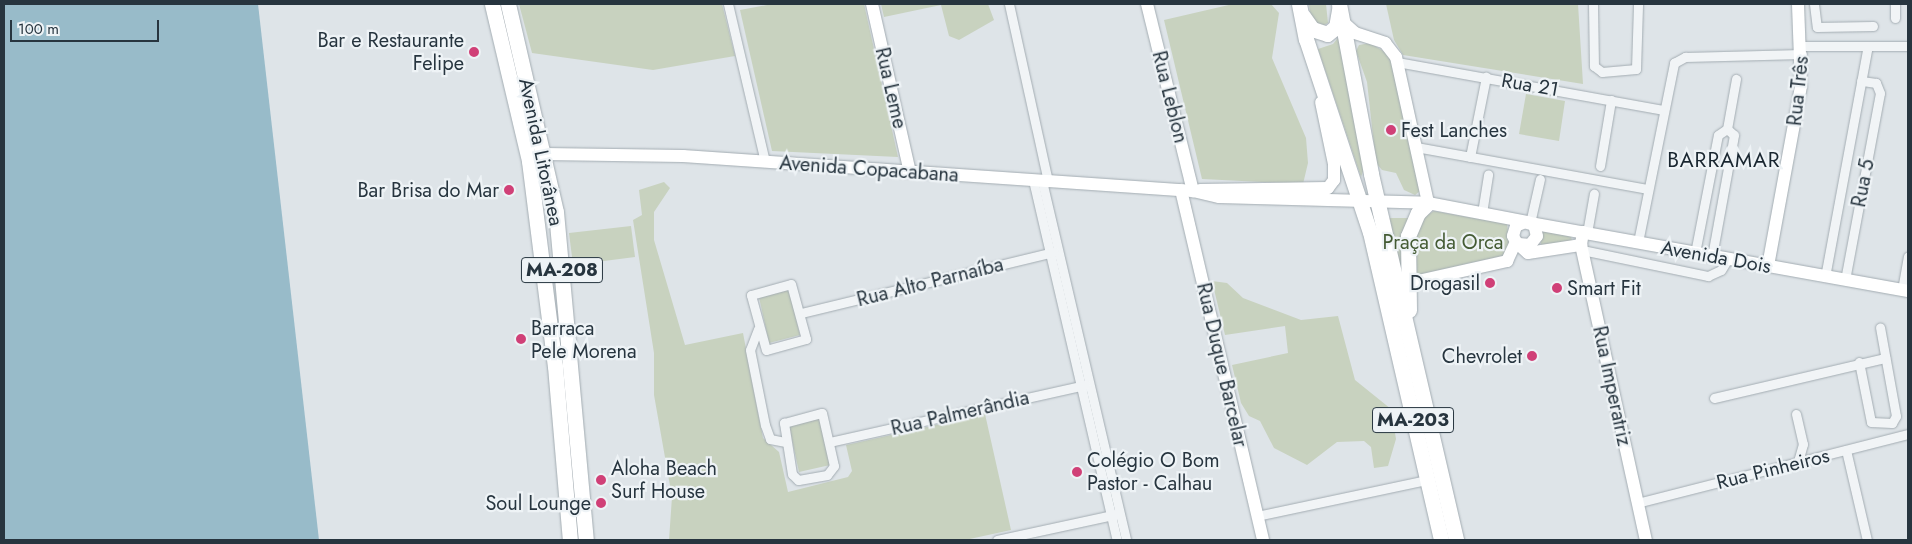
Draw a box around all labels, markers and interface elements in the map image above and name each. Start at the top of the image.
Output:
scale bar [12,10,161,42]
text: 100 m [18,18,59,40]
place label: Bar e Restaurante Felipe [318,29,464,76]
street label: Rua Leme [870,45,912,131]
marker: Bar e Restaurante Felipe [468,46,480,58]
street label: Rua Leblon [1147,48,1193,146]
street label: Rua Três [1782,55,1814,127]
street label: Rua 21 [1500,68,1560,102]
street label: Avenida Litorânea [514,76,568,228]
place label: Fest Lanches [1401,118,1507,142]
marker: Fest Lanches [1385,124,1397,136]
district label: BARRAMAR [1666,147,1782,173]
street label: Avenida Copacabana [779,151,959,187]
street label: Rua 5 [1847,157,1879,209]
place label: Bar Brisa do Mar [357,178,499,202]
marker: Bar Brisa do Mar [503,184,515,196]
park label: Praça da Orca [1383,230,1503,254]
street label: Avenida Dois [1659,236,1773,278]
street label: Rua Alto Parnaíba [854,252,1006,312]
road number: MA-208 [521,254,603,286]
place label: Drogasil [1410,271,1480,295]
place label: Smart Fit [1567,276,1641,300]
marker: Drogasil [1484,277,1496,289]
street label: Rua Duque Barcelar [1191,281,1253,449]
marker: Smart Fit [1551,282,1563,294]
place label: Barraca Pele Morena [531,316,637,363]
street label: Rua Imperatriz [1588,324,1636,448]
marker: Barraca Pele Morena [515,333,527,345]
place label: Chevrolet [1442,344,1522,368]
marker: Chevrolet [1526,350,1538,362]
street label: Rua Palmerândia [889,385,1031,441]
road number: MA-203 [1372,404,1454,436]
street label: Rua Pinheiros [1714,443,1832,495]
place label: Colégio O Bom Pastor - Calhau [1087,449,1220,496]
place label: Aloha Beach Surf House [611,456,717,503]
marker: Colégio O Bom Pastor - Calhau [1071,466,1083,478]
marker: Aloha Beach Surf House [595,474,607,486]
place label: Soul Lounge [485,491,591,515]
marker: Soul Lounge [595,497,607,509]

